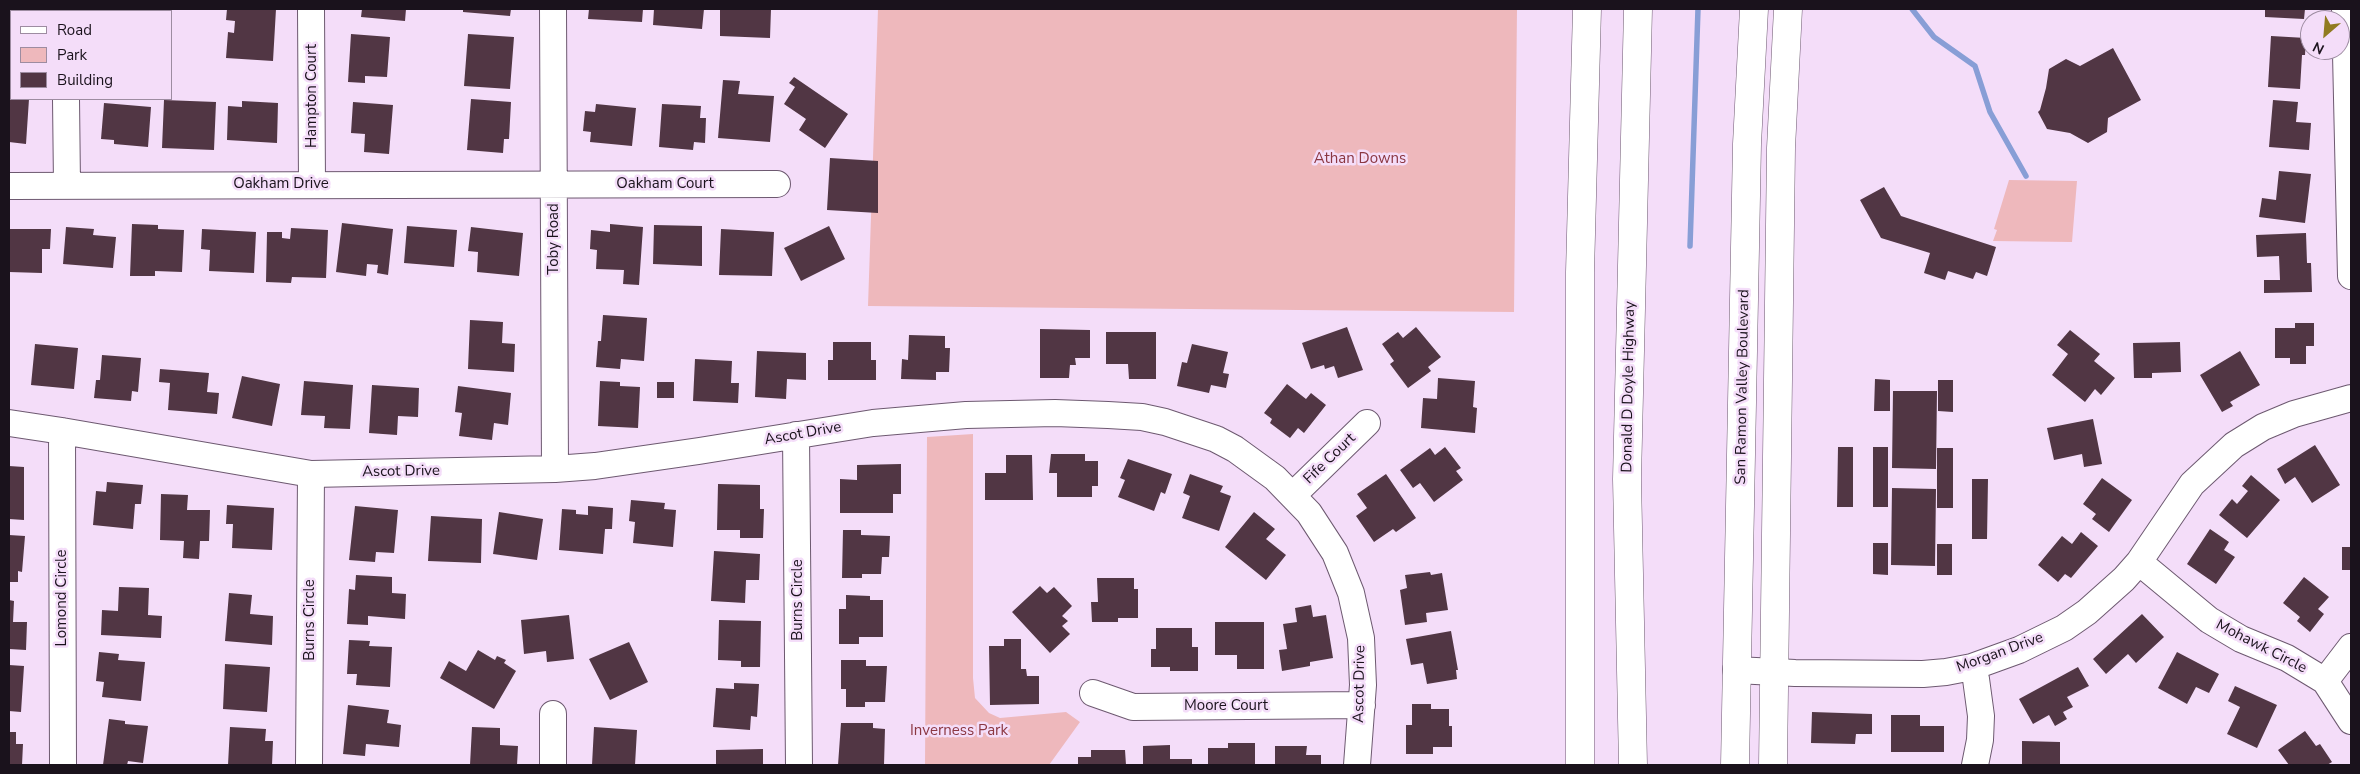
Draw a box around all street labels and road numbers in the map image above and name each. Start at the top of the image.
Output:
street label: Hampton Court [303,44,321,148]
street label: Oakham Drive [233,175,329,193]
street label: Oakham Court [616,175,714,193]
street label: Toby Road [545,203,563,275]
street label: San Ramon Valley Boulevard [1732,289,1754,485]
street label: Donald D Doyle Highway [1619,301,1639,473]
street label: Ascot Drive [763,418,843,450]
street label: Fife Court [1300,430,1360,488]
street label: Ascot Drive [362,462,440,482]
street label: Lomond Circle [53,550,71,646]
street label: Burns Circle [789,559,807,641]
street label: Burns Circle [301,579,319,661]
street label: Mohawk Circle [2213,616,2309,678]
street label: Morgan Drive [1954,629,2046,677]
street label: Ascot Drive [1350,645,1370,723]
street label: Moore Court [1184,697,1268,715]

